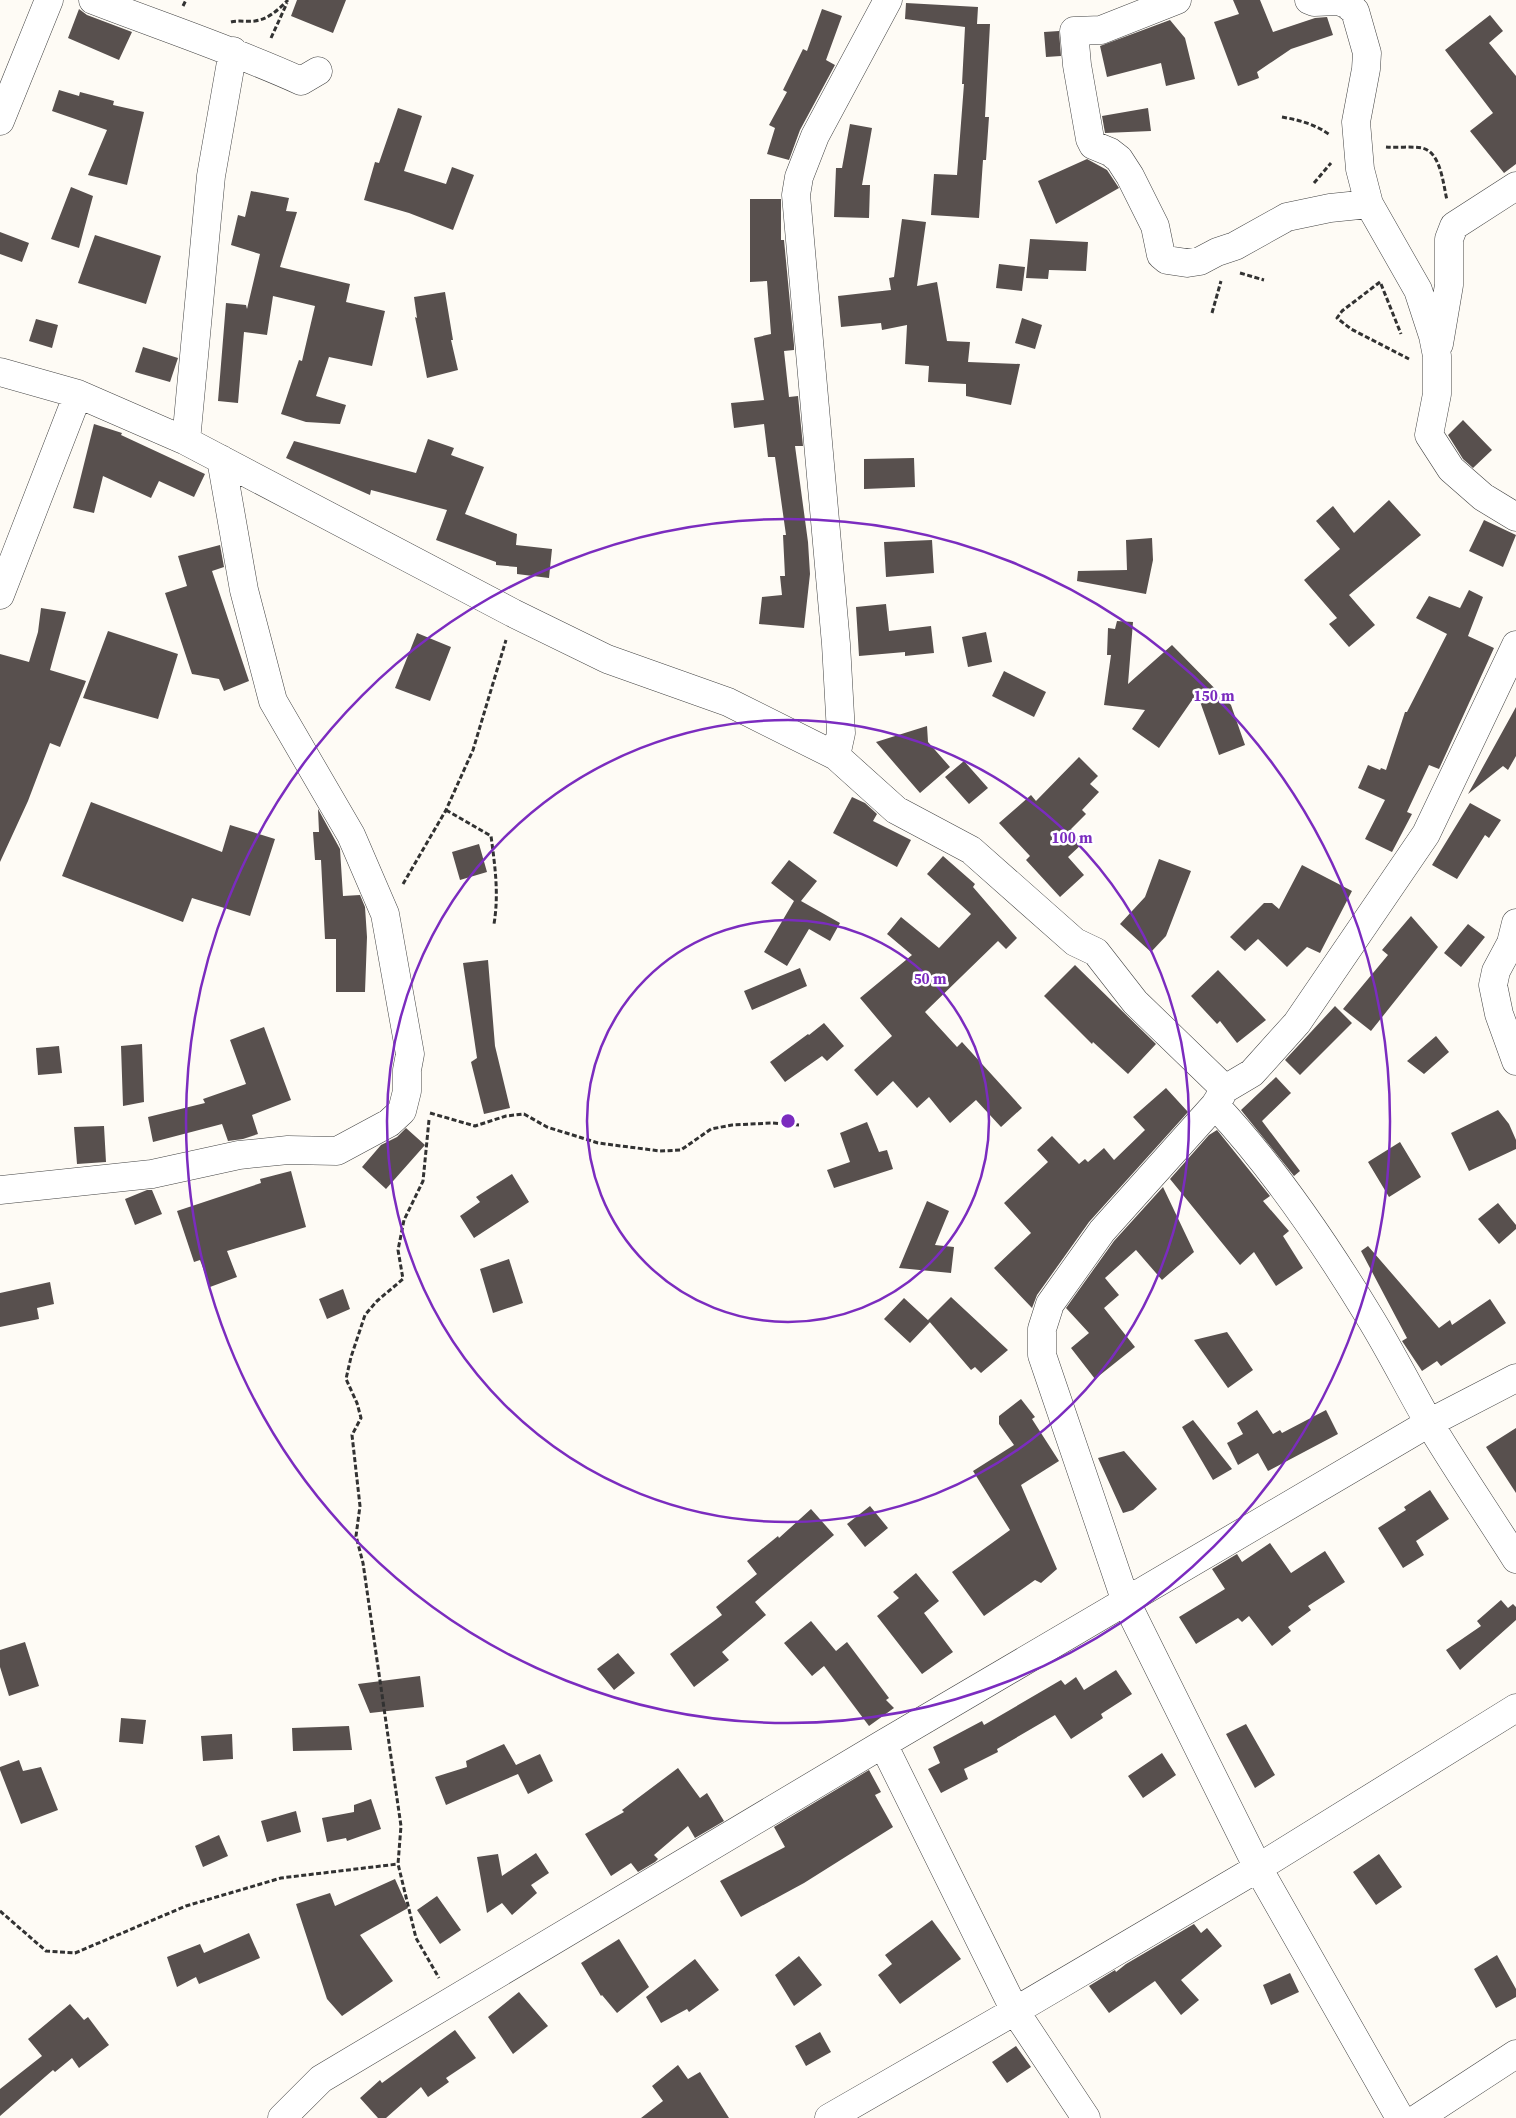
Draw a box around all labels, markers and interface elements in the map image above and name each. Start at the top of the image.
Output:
text: 150 m [1193,685,1235,706]
text: 100 m [1051,827,1093,848]
text: 50 m [913,968,947,989]
centre of rings [779,1112,797,1130]

